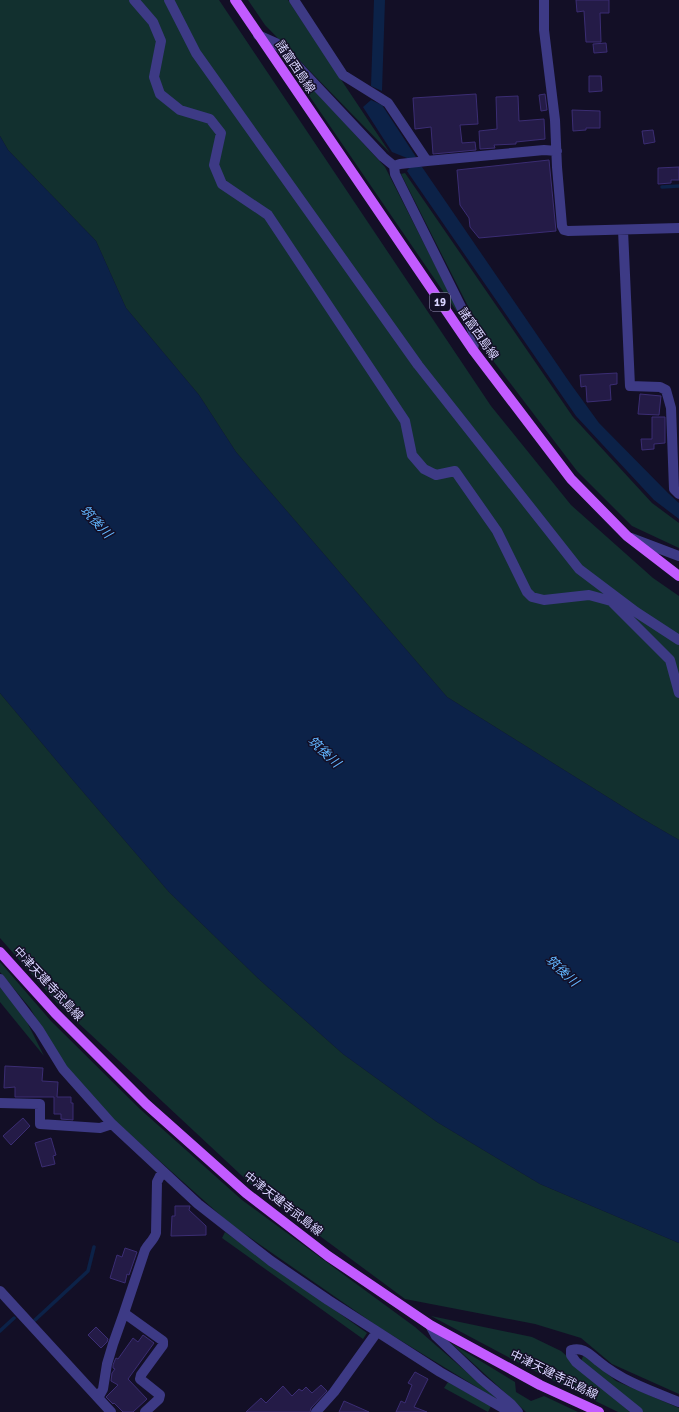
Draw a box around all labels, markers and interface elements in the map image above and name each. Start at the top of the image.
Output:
street label: 諸富西島線 [272,38,318,96]
road number: 19 [430,293,450,311]
street label: 諸富西島線 [455,305,501,363]
water label: 筑後川 [77,502,117,543]
water label: 筑後川 [304,733,345,773]
street label: 中津天建寺武島線 [10,944,86,1024]
water label: 筑後川 [542,952,583,992]
street label: 中津天建寺武島線 [241,1169,325,1239]
street label: 中津天建寺武島線 [508,1347,600,1403]

